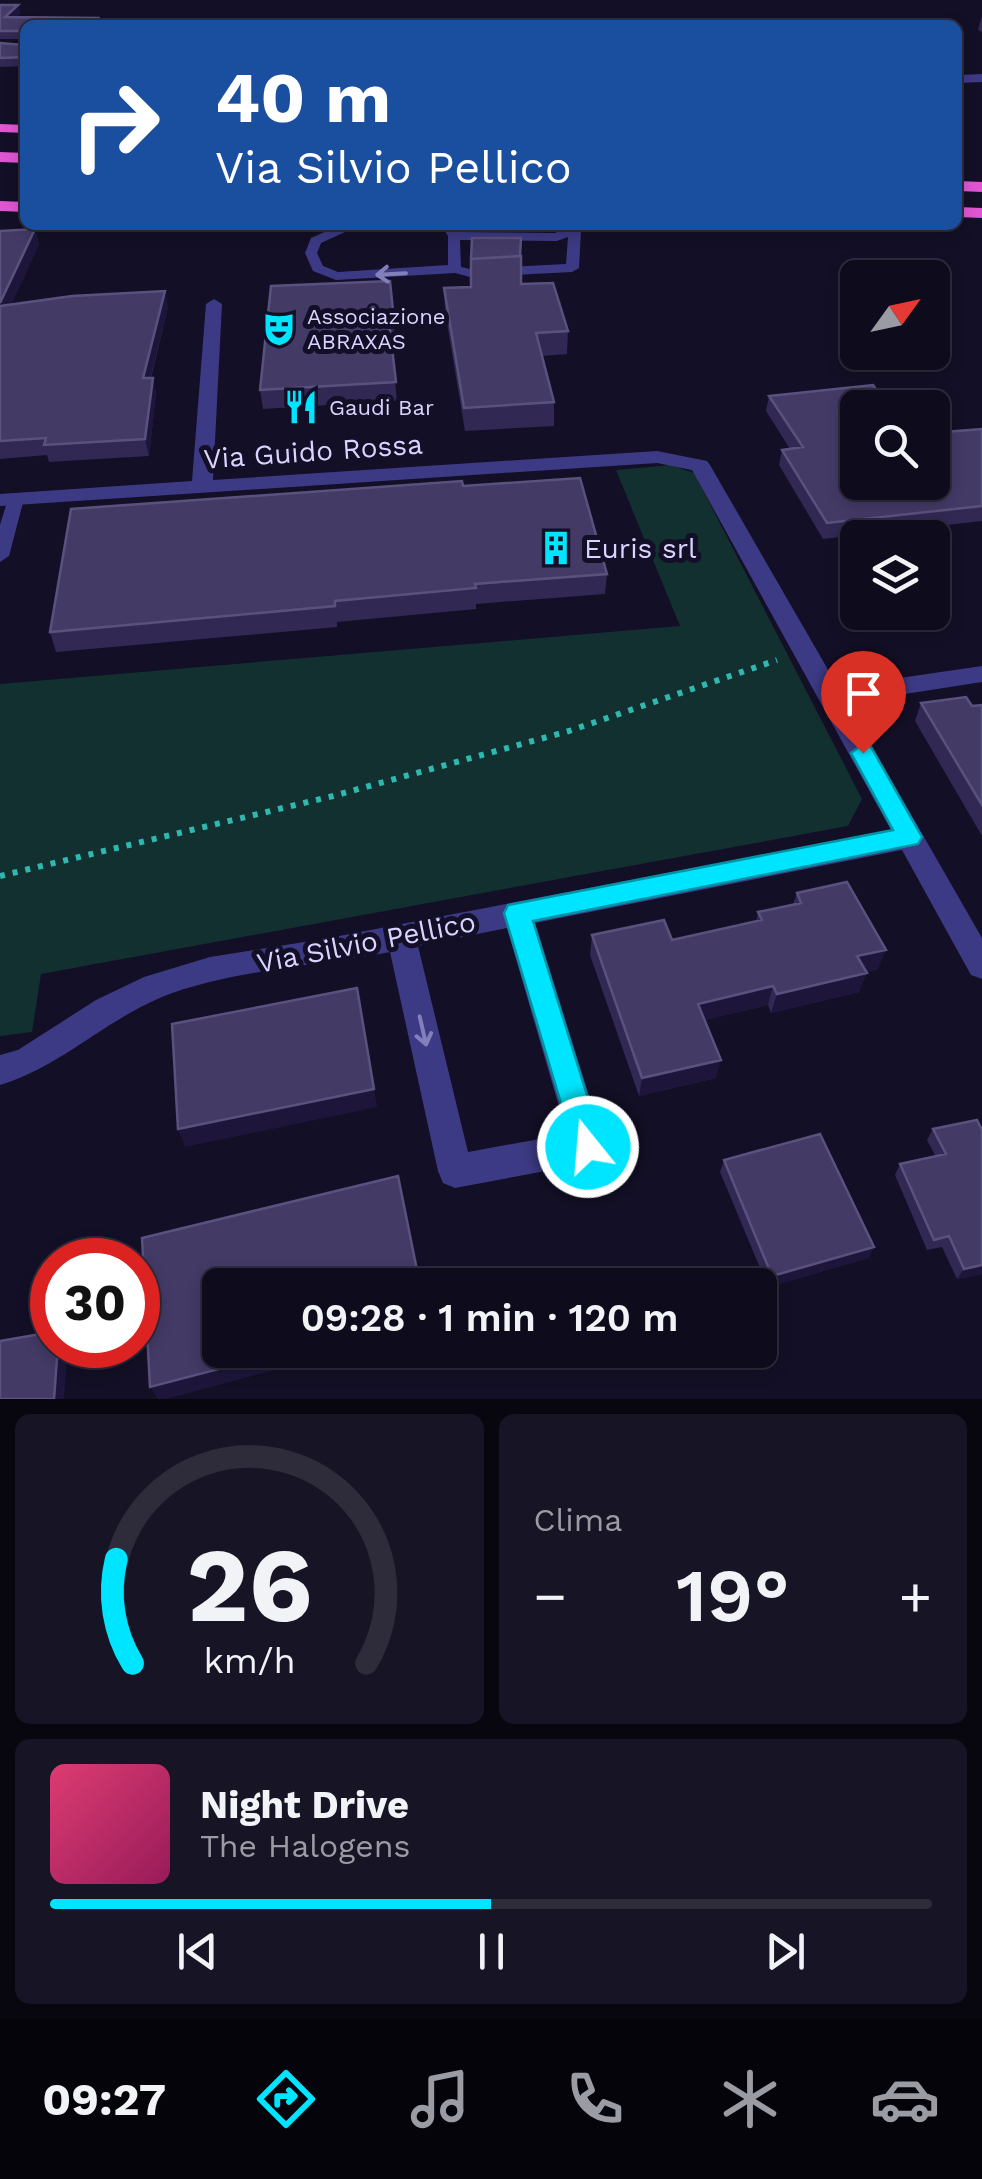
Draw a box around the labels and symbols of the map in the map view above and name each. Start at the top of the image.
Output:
north arrow [840,260,950,370]
one-way arrow [375,265,407,284]
place label: Associazione ABRAXAS [307,304,446,354]
theatre icon: Associazione ABRAXAS [260,310,298,348]
restaurant icon: Gaudi Bar [282,388,320,426]
place label: Gaudi Bar [329,395,434,420]
street label: Via Guido Rossa [202,427,424,476]
building icon: Euris srl [537,529,575,567]
place label: Euris srl [584,532,697,565]
pin [821,651,906,754]
street label: Via Silvio Pellico [254,905,478,980]
one-way arrow [415,1014,433,1046]
position arrow [536,1095,640,1199]
speed limit sign: 30 [30,1238,160,1368]

